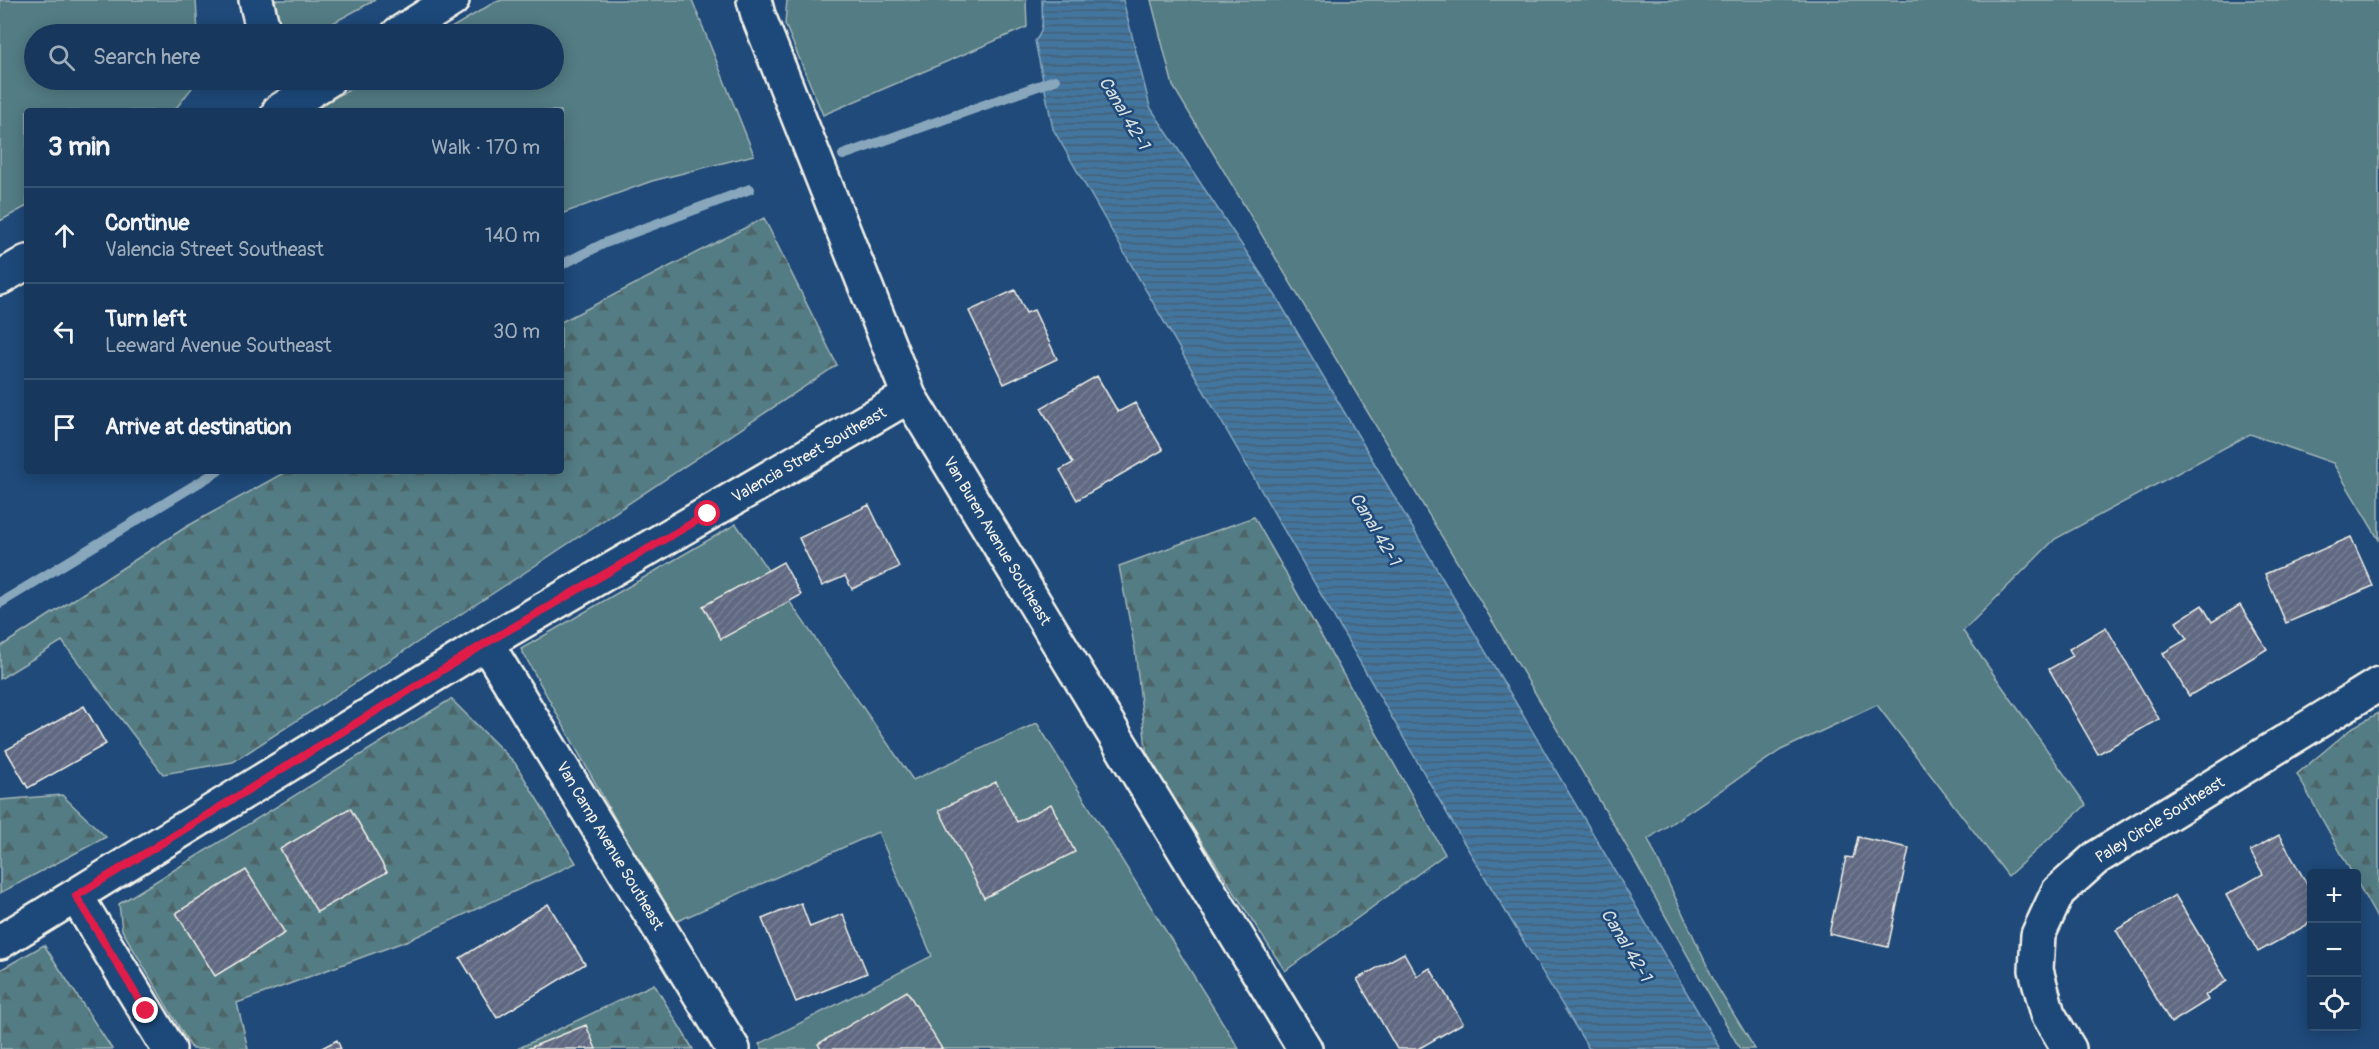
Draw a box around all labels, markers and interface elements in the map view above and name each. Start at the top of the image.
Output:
search box [24,24,564,90]
icon: search [45,41,78,74]
text: Search here [93,43,200,71]
water label: Canal 42-1 [1093,72,1156,155]
text: 3 min [48,131,110,163]
text: Walk · 170 m [431,135,540,160]
text: Continue [105,209,189,237]
icon: ahead [48,219,81,252]
text: 140 m [485,223,540,248]
text: Valencia Street Southeast [105,237,324,262]
text: Turn left [105,305,187,333]
icon: left [48,315,81,348]
text: 30 m [493,319,540,344]
text: Leeward Avenue Southeast [105,333,332,358]
street label: Valencia Street Southeast [728,402,890,507]
icon: arrive [48,411,81,444]
text: Arrive at destination [105,413,291,441]
street label: Van Buren Avenue Southeast [939,453,1056,629]
water label: Canal 42-1 [1344,488,1407,571]
route start [694,500,720,526]
street label: Van Camp Avenue Southeast [552,758,669,934]
street label: Paley Circle Southeast [2092,772,2229,868]
map controls [2307,869,2361,1031]
button: + [2307,869,2361,923]
water label: Canal 42-1 [1595,904,1658,987]
button: − [2307,923,2361,977]
button: locate [2307,977,2361,1031]
route end [132,997,158,1023]

